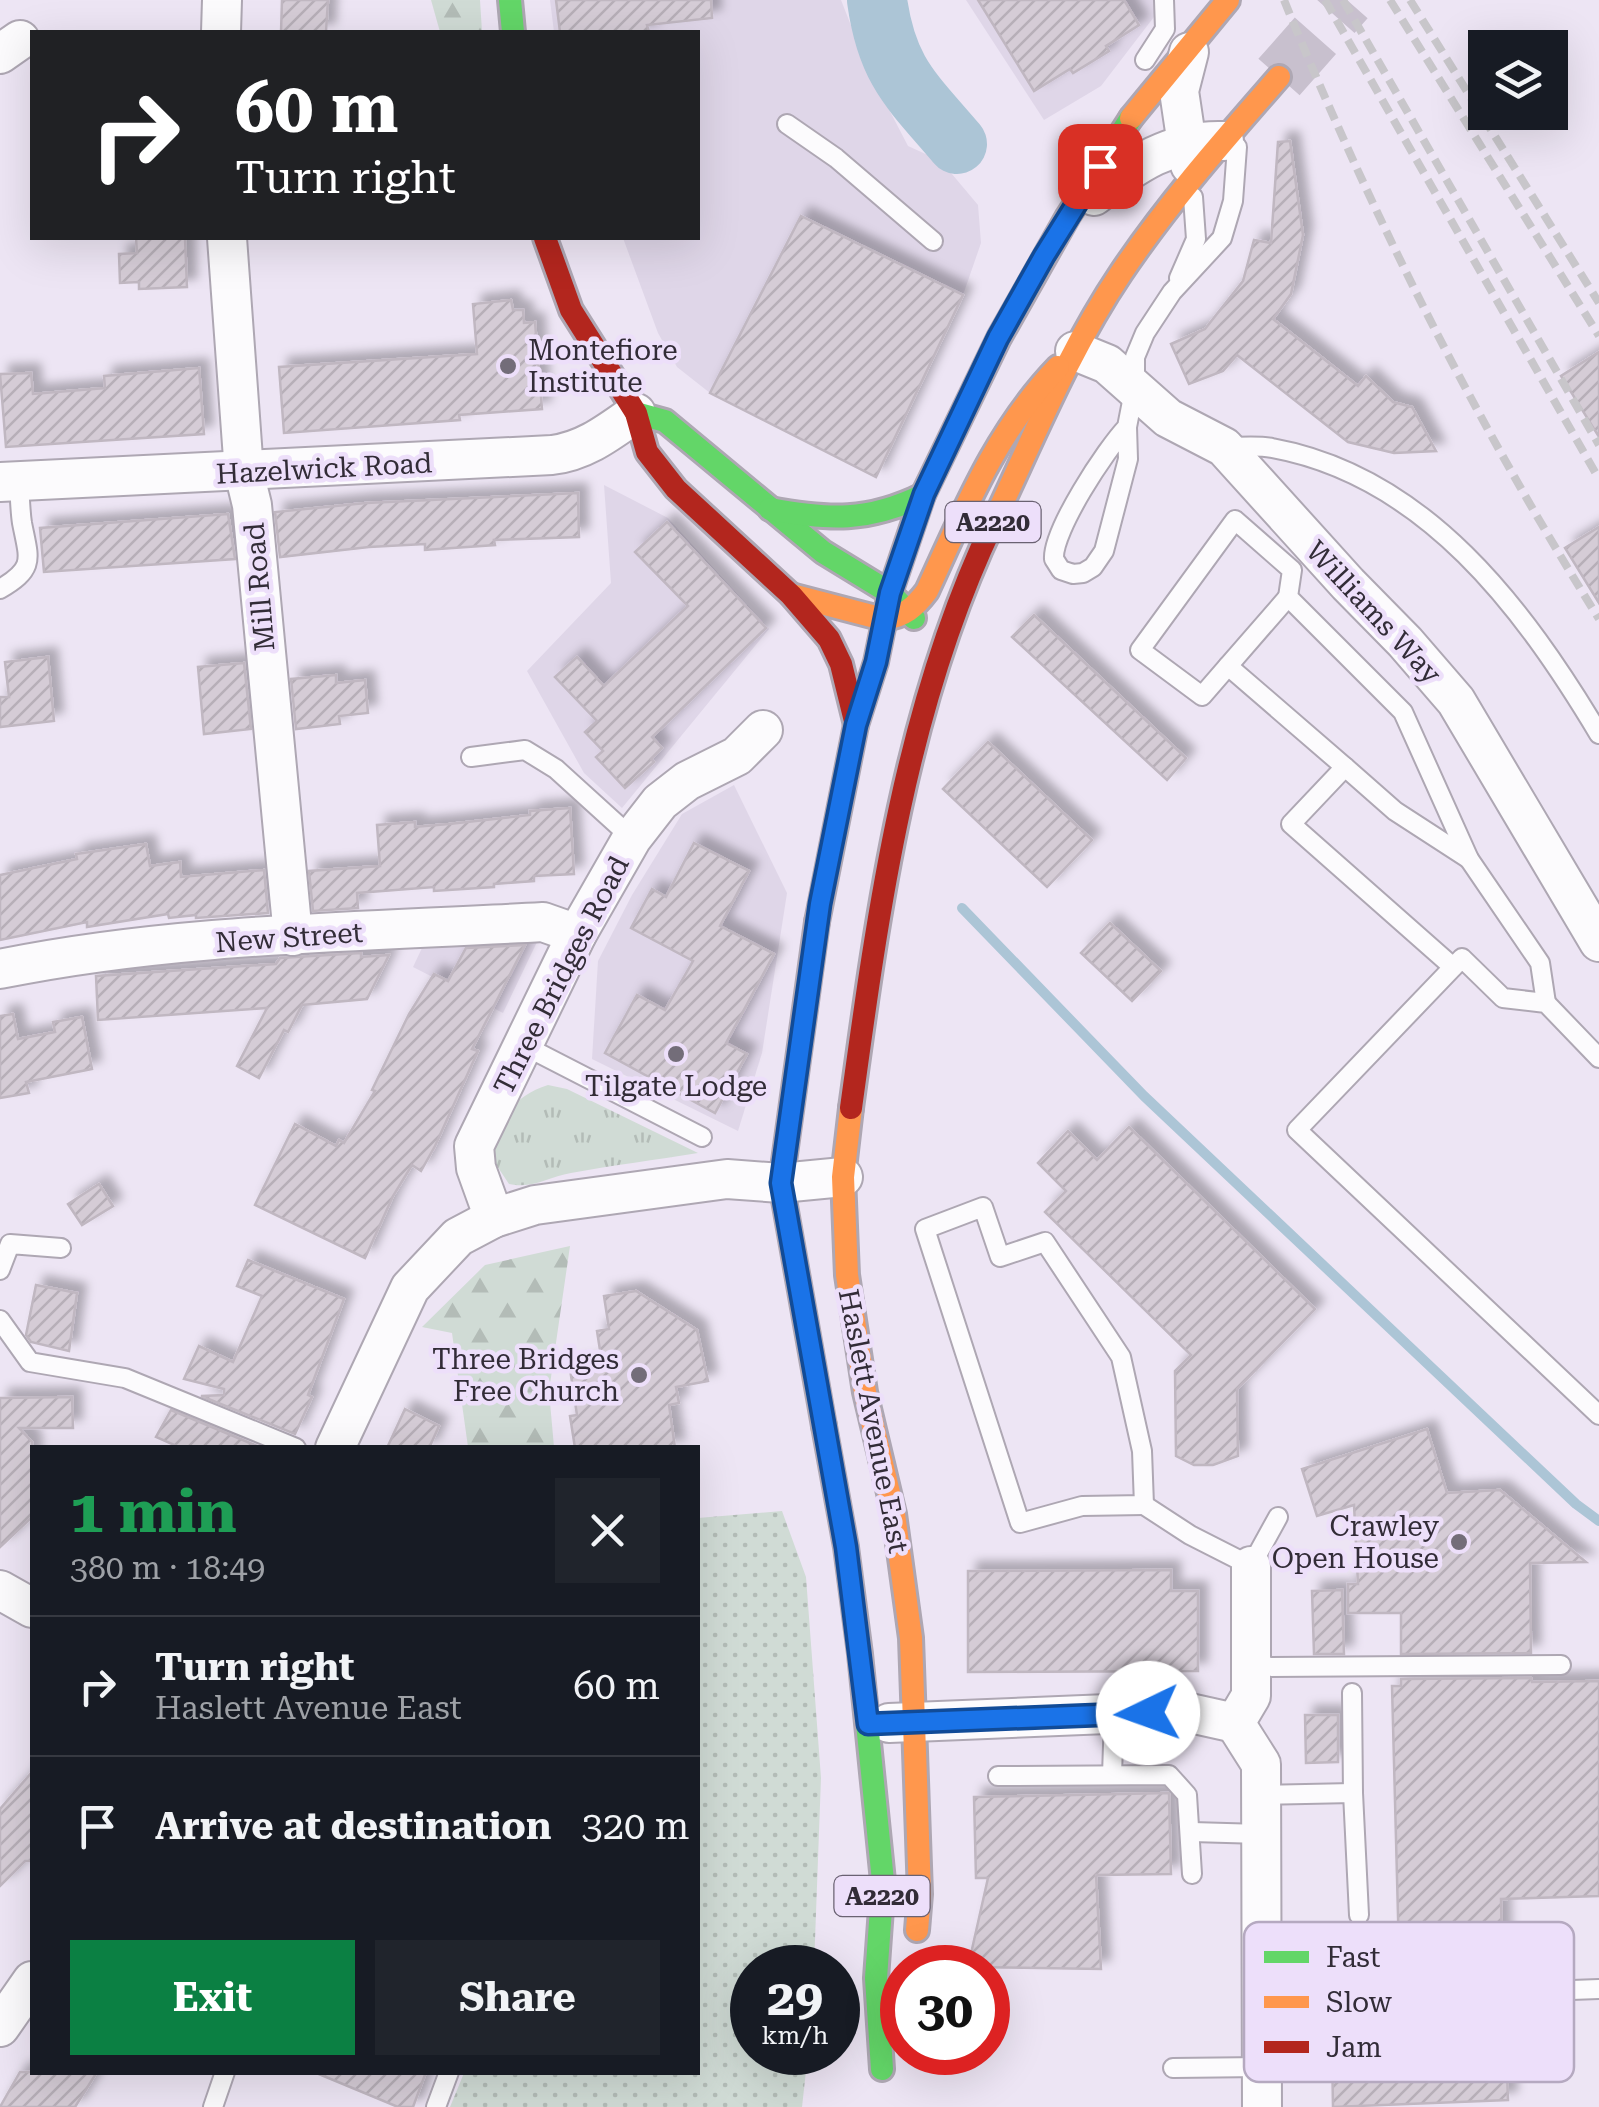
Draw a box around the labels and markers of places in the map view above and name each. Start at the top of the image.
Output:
pin [1058,124,1143,209]
place label: Montefiore Institute [528,334,678,399]
marker: Montefiore Institute [497,355,519,377]
marker: Tilgate Lodge [665,1043,687,1065]
place label: Tilgate Lodge [585,1070,767,1103]
place label: Three Bridges Free Church [432,1343,619,1408]
marker: Three Bridges Free Church [628,1364,650,1386]
place label: Crawley Open House [1272,1510,1439,1575]
marker: Crawley Open House [1448,1531,1470,1553]

